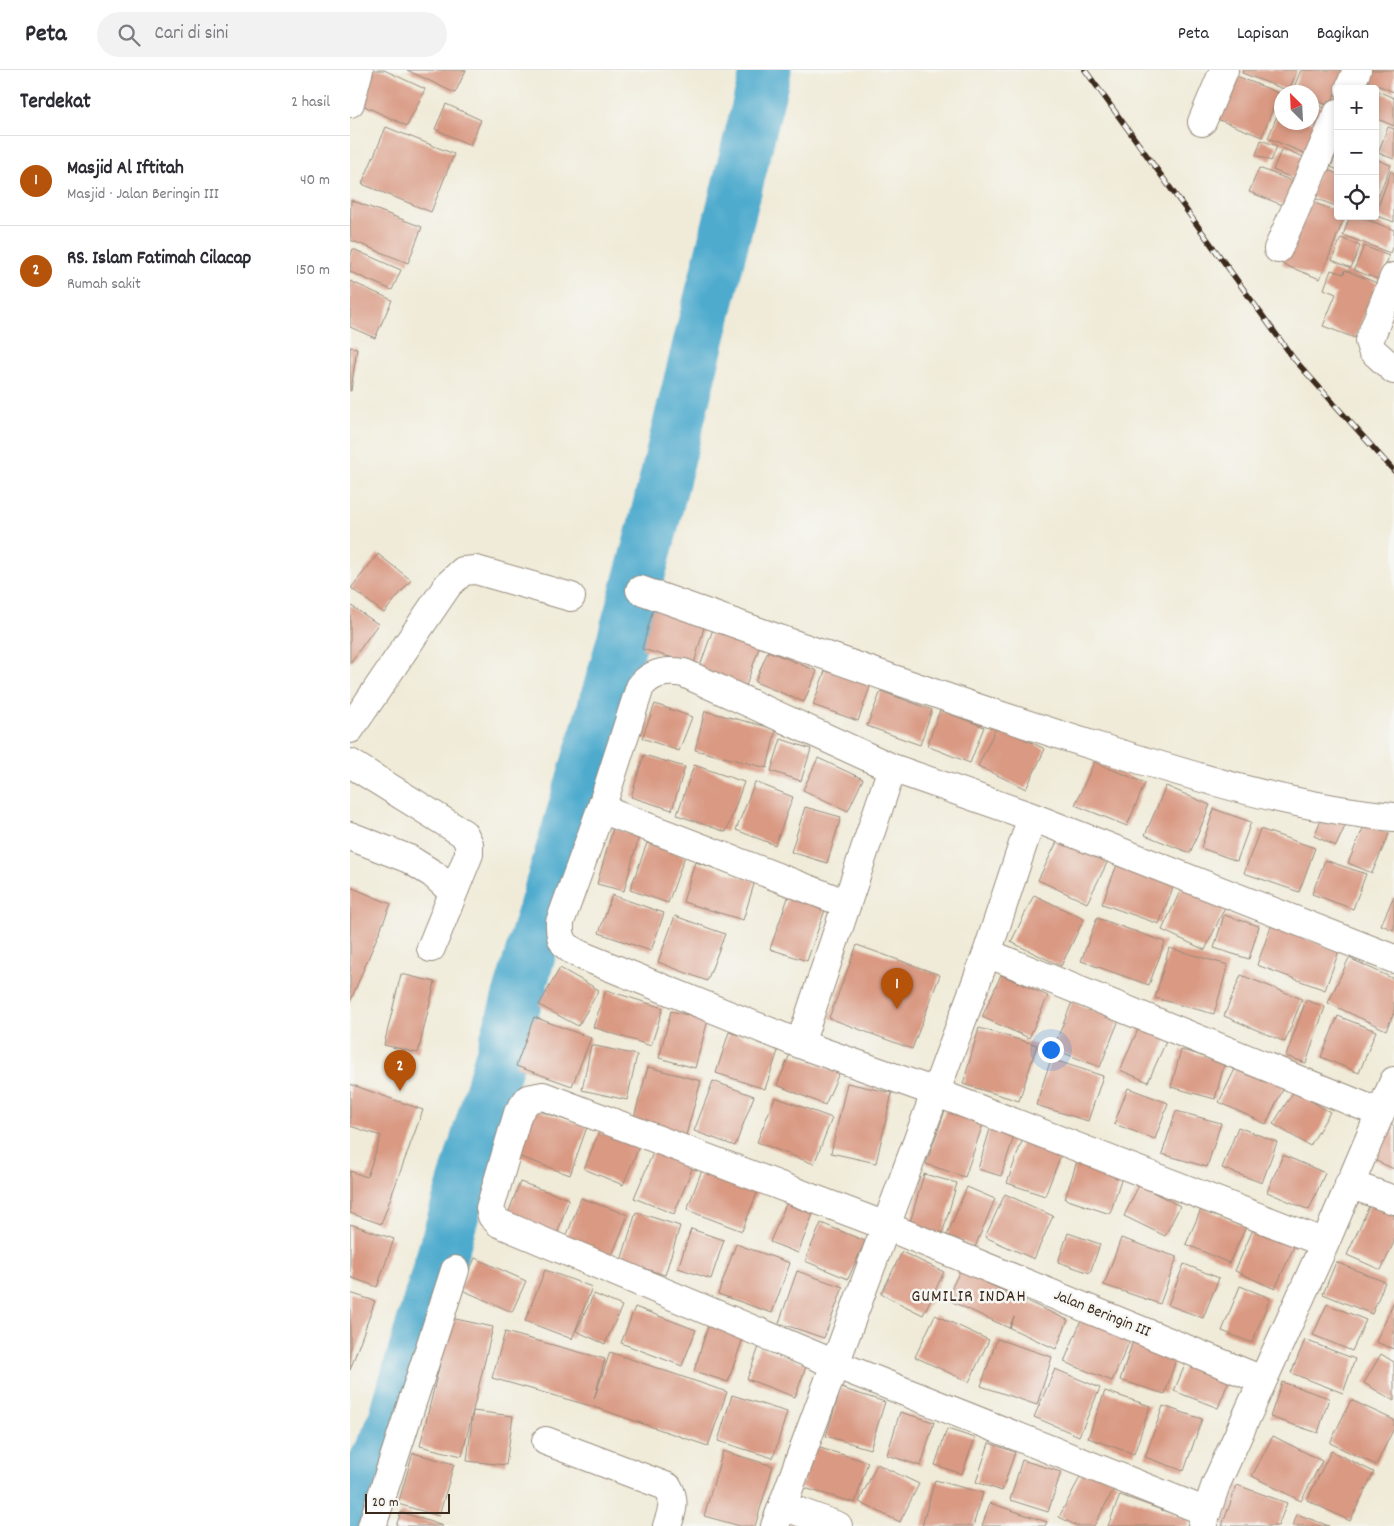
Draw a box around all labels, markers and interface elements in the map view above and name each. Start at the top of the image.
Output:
search box [97,12,447,57]
text: Peta [25,18,67,52]
icon: search [115,21,143,49]
text: Cari di sini [155,21,228,48]
text: Peta [1178,22,1209,47]
text: Lapisan [1237,22,1289,47]
text: Bagikan [1317,22,1369,47]
north arrow [1274,85,1319,130]
map controls [1334,85,1379,220]
button: + [1334,85,1379,130]
text: Terdekat [20,88,91,118]
text: 2 hasil [291,91,330,114]
button: − [1334,130,1379,175]
text: Masjid Al Iftitah [67,156,184,183]
text: 1 [34,169,38,192]
text: 40 m [300,169,330,192]
button: locate [1334,175,1379,220]
text: Masjid · Jalan Beringin III [67,183,219,206]
text: RS. Islam Fatimah Cilacap [67,246,251,273]
text: 2 [33,259,40,282]
text: 150 m [296,259,330,282]
text: Rumah sakit [67,273,141,296]
pin: 1 [881,968,913,1009]
your location [1038,1037,1064,1063]
pin: 2 [384,1050,416,1091]
street label: Jalan Beringin III [1050,1284,1154,1344]
district label: GUMILIR INDAH [911,1285,1027,1310]
scale bar [365,1491,450,1514]
text: 20 m [372,1493,399,1513]

